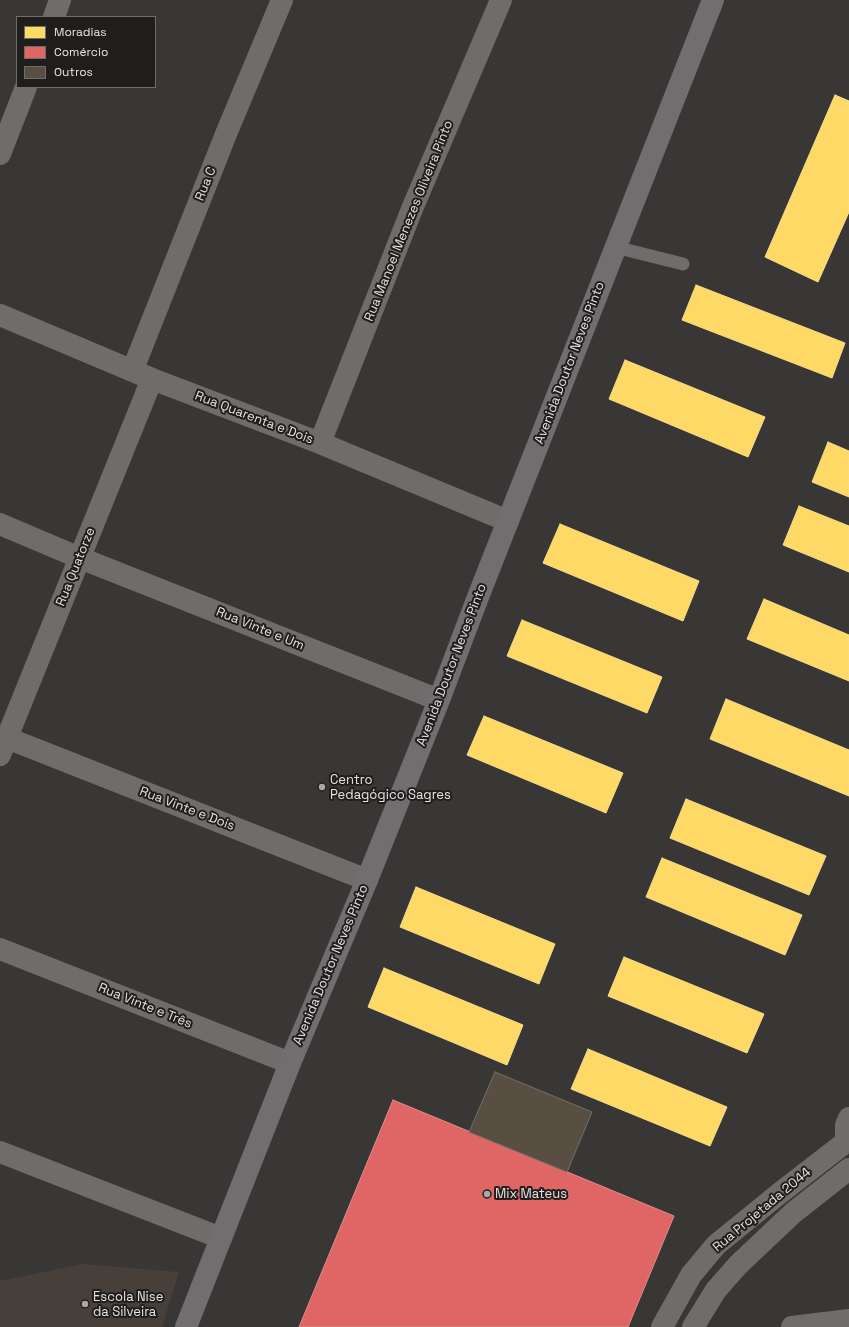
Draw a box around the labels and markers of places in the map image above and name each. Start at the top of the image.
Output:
place label: Centro Pedagógico Sagres [330,772,451,803]
marker: Centro Pedagógico Sagres [317,782,327,792]
place label: Mix Mateus [495,1186,567,1202]
marker: Mix Mateus [482,1189,492,1199]
place label: Escola Nise da Silveira [93,1289,163,1320]
marker: Escola Nise da Silveira [80,1299,90,1309]

